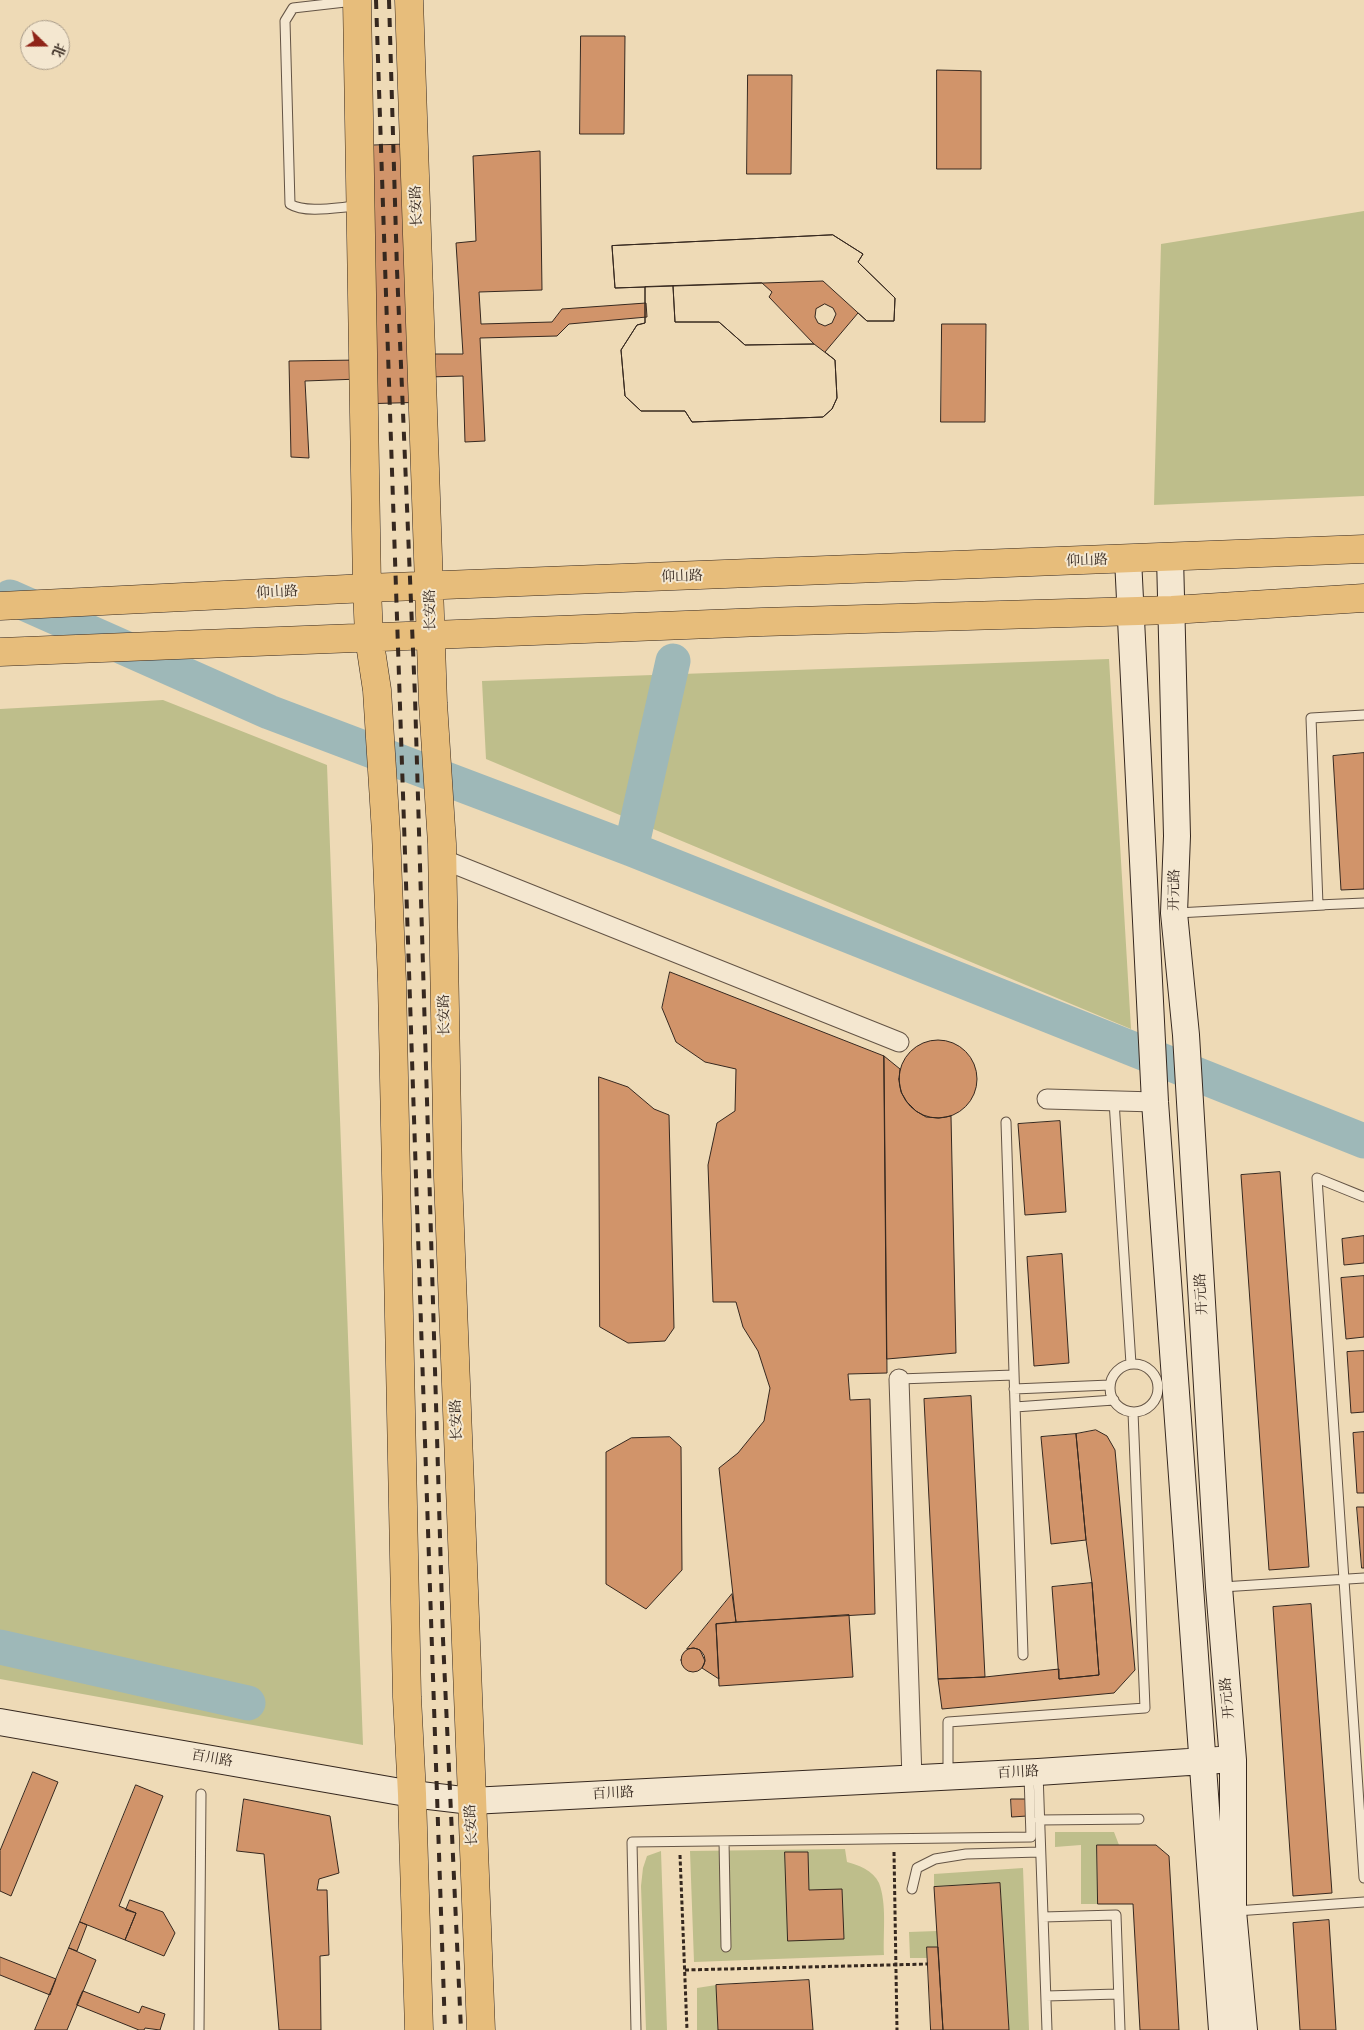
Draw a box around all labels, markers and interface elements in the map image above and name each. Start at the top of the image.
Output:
north arrow [20,20,70,70]
text: 北 [47,40,70,60]
street label: 长安路 [408,185,426,227]
street label: 仰山路 [1066,552,1108,570]
street label: 仰山路 [661,568,703,586]
street label: 仰山路 [256,584,298,602]
street label: 长安路 [422,589,440,631]
street label: 开元路 [1166,869,1184,911]
street label: 长安路 [436,994,454,1036]
street label: 开元路 [1193,1273,1211,1315]
street label: 长安路 [448,1399,466,1441]
street label: 开元路 [1218,1676,1238,1720]
street label: 百川路 [190,1747,234,1771]
street label: 百川路 [997,1764,1039,1782]
street label: 百川路 [592,1785,634,1803]
street label: 长安路 [463,1804,481,1846]

